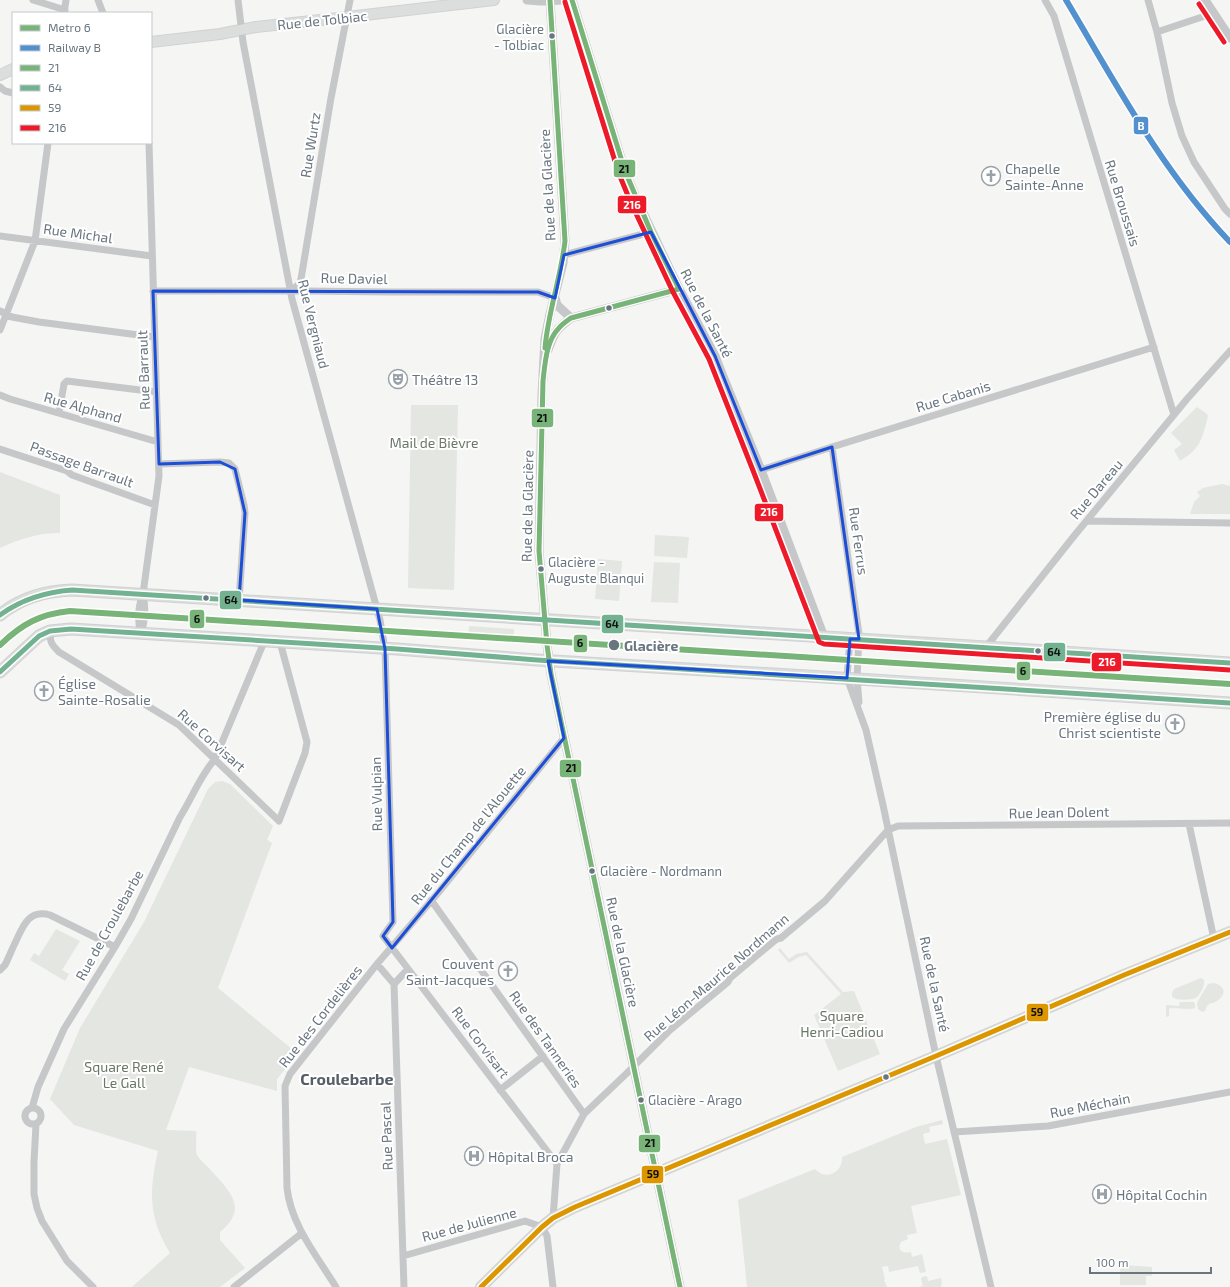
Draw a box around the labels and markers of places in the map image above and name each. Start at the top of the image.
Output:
place label: Glacière - Tolbiac [494,21,544,53]
marker: Glacière - Tolbiac [547,31,557,41]
place label: Chapelle Sainte-Anne [1005,160,1084,193]
church icon: Chapelle Sainte-Anne [980,165,1002,187]
unlabelled marker [604,303,614,313]
theatre icon: Théâtre 13 [387,368,409,390]
place label: Théâtre 13 [412,371,478,388]
place label: Glacière - Auguste Blanqui [548,554,644,586]
marker: Glacière - Auguste Blanqui [536,564,546,574]
unlabelled marker [201,593,211,603]
place label: Glacière [624,637,678,654]
marker: Glacière [607,638,621,652]
unlabelled marker [1033,646,1043,656]
place label: Église Sainte-Rosalie [58,675,151,708]
church icon: Église Sainte-Rosalie [33,680,55,702]
place label: Première église du Christ scientiste [1044,708,1161,741]
church icon: Première église du Christ scientiste [1164,713,1186,735]
place label: Glacière - Nordmann [600,863,722,879]
marker: Glacière - Nordmann [587,866,597,876]
place label: Couvent Saint-Jacques [406,955,494,988]
church icon: Couvent Saint-Jacques [497,960,519,982]
unlabelled marker [881,1072,891,1082]
place label: Glacière - Arago [648,1092,742,1108]
marker: Glacière - Arago [636,1095,646,1105]
hospital icon: Hôpital Broca [463,1145,485,1167]
place label: Hôpital Broca [488,1148,573,1165]
hospital icon: Hôpital Cochin [1091,1183,1113,1205]
place label: Hôpital Cochin [1116,1186,1207,1203]

